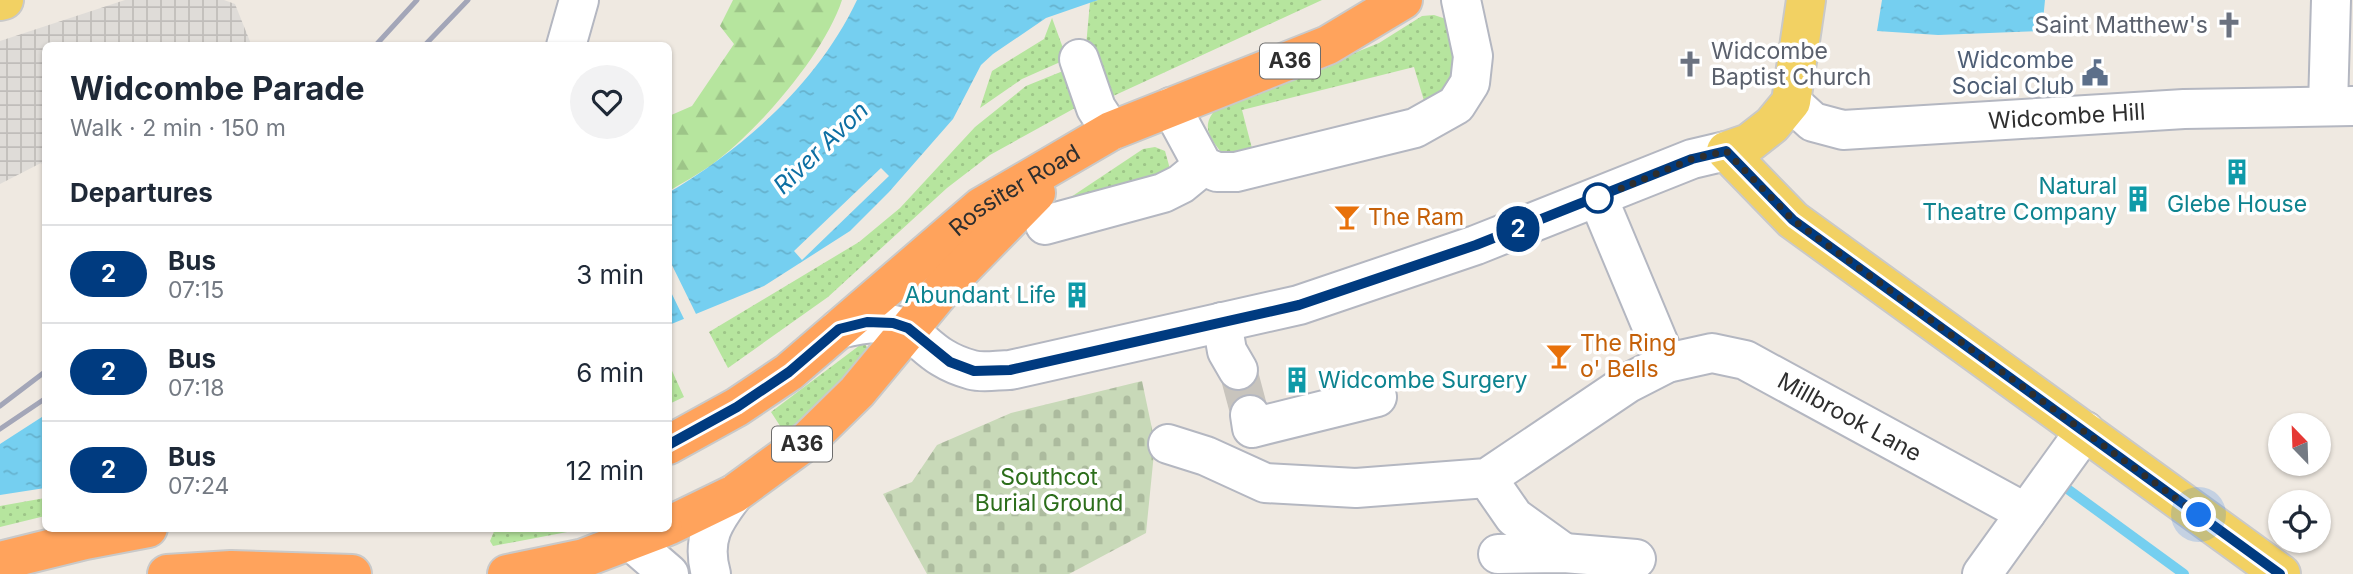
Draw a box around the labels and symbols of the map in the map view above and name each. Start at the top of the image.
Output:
church icon: Saint Matthew's [2214,10,2244,40]
place label: Saint Matthew's [2035,11,2208,39]
place label: Widcombe Baptist Church [1711,37,1871,91]
road number: A36 [1260,43,1320,78]
place label: Widcombe Social Club [1952,46,2074,100]
church icon: Widcombe Baptist Church [1675,49,1705,79]
public building icon: Widcombe Social Club [2080,58,2110,88]
water label: River Avon [767,95,874,200]
street label: Widcombe Hill [1987,97,2146,135]
street label: Rossiter Road [944,138,1085,242]
building icon: Glebe House [2222,157,2252,187]
place label: Natural Theatre Company [1922,172,2117,226]
unlabelled marker [1583,183,1613,213]
building icon: Natural Theatre Company [2123,184,2153,214]
place label: Glebe House [2167,190,2307,218]
bar icon: The Ram [1332,202,1362,232]
place label: The Ram [1368,203,1464,231]
line badge: 2 [1495,206,1541,252]
building icon: Abundant Life [1062,280,1092,310]
place label: Abundant Life [904,281,1056,309]
place label: The Ring o' Bells [1580,329,1676,383]
bar icon: The Ring o' Bells [1544,341,1574,371]
building icon: Widcombe Surgery [1282,365,1312,395]
place label: Widcombe Surgery [1318,366,1528,394]
street label: Millbrook Lane [1773,366,1926,467]
north arrow [2268,413,2331,476]
road number: A36 [772,426,832,462]
park label: Southcot Burial Ground [975,463,1123,517]
your location [2181,497,2216,532]

